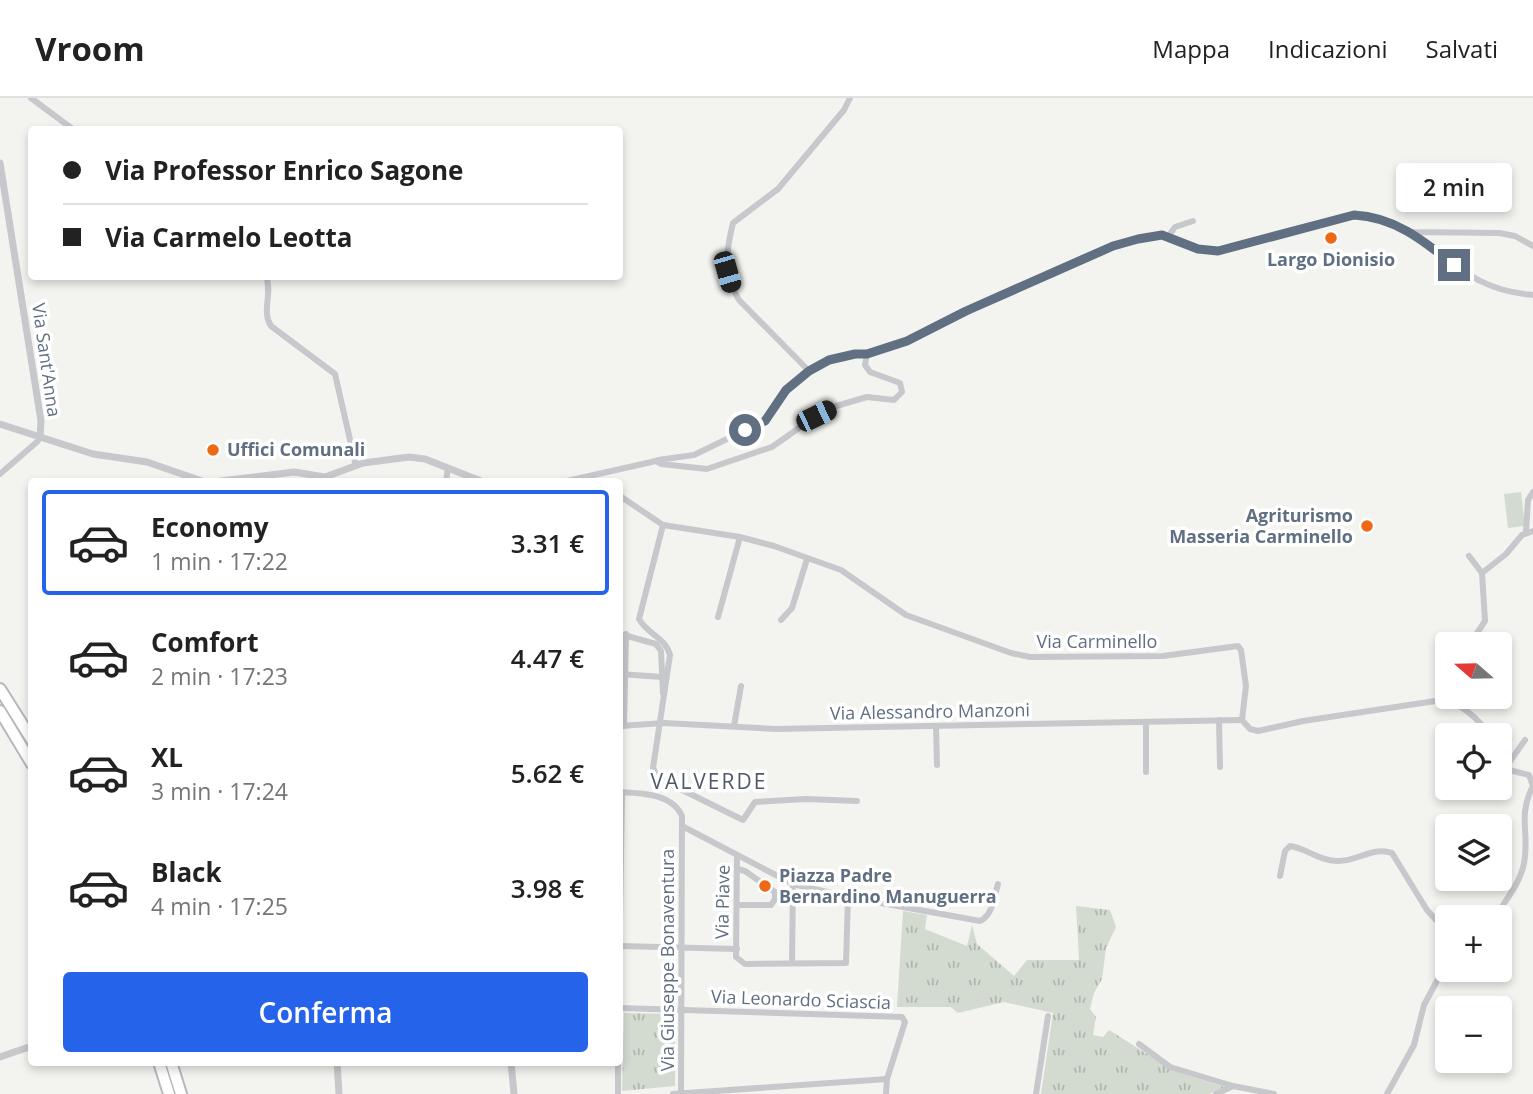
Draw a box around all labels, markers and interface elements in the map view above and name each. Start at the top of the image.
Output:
text: Vroom [35,26,145,71]
text: Mappa [1152,32,1230,65]
text: Indicazioni [1268,32,1388,65]
text: Salvati [1426,32,1498,65]
text: Via Professor Enrico Sagone [105,152,463,188]
callout: 2 min [1396,164,1512,212]
text: 2 min [1423,171,1485,203]
text: Via Carmelo Leotta [105,219,352,255]
marker: Largo Dionisio [1323,230,1339,246]
place label: Largo Dionisio [1267,247,1395,271]
car [712,249,743,295]
route end [1438,249,1470,281]
street label: Via Sant'Anna [27,301,67,418]
car [793,397,840,435]
route start [729,414,761,446]
place label: Uffici Comunali [227,437,365,461]
marker: Uffici Comunali [205,442,221,458]
place label: Agriturismo Masseria Carminello [1169,503,1353,548]
text: Economy [151,509,269,545]
icon: car [67,511,130,574]
marker: Agriturismo Masseria Carminello [1359,518,1375,534]
text: 3.31 € [511,525,584,561]
text: 1 min · 17:22 [151,545,288,577]
text: Comfort [151,624,258,660]
icon: car [67,626,130,689]
street label: Via Carminello [1037,629,1157,653]
north arrow [1435,632,1512,709]
map controls [1435,632,1512,1073]
text: 4.47 € [511,640,584,676]
text: 2 min · 17:23 [151,660,288,692]
street label: Via Alessandro Manzoni [830,697,1030,725]
button: locate [1435,723,1512,800]
text: XL [151,739,183,775]
icon: car [67,741,130,804]
text: 5.62 € [511,755,584,791]
district label: VALVERDE [651,767,767,795]
text: 3 min · 17:24 [151,775,288,807]
button: layers [1435,814,1512,891]
street label: Via Giuseppe Bonaventura [655,849,679,1071]
text: Black [151,854,222,890]
icon: car [67,856,130,919]
place label: Piazza Padre Bernardino Manuguerra [779,863,997,908]
street label: Via Piave [709,865,735,939]
text: 3.98 € [511,870,584,906]
marker: Piazza Padre Bernardino Manuguerra [757,878,773,894]
text: 4 min · 17:25 [151,890,288,922]
button: + [1435,905,1512,982]
button: Conferma [63,972,588,1052]
street label: Via Leonardo Sciascia [711,984,891,1014]
button: − [1435,996,1512,1073]

